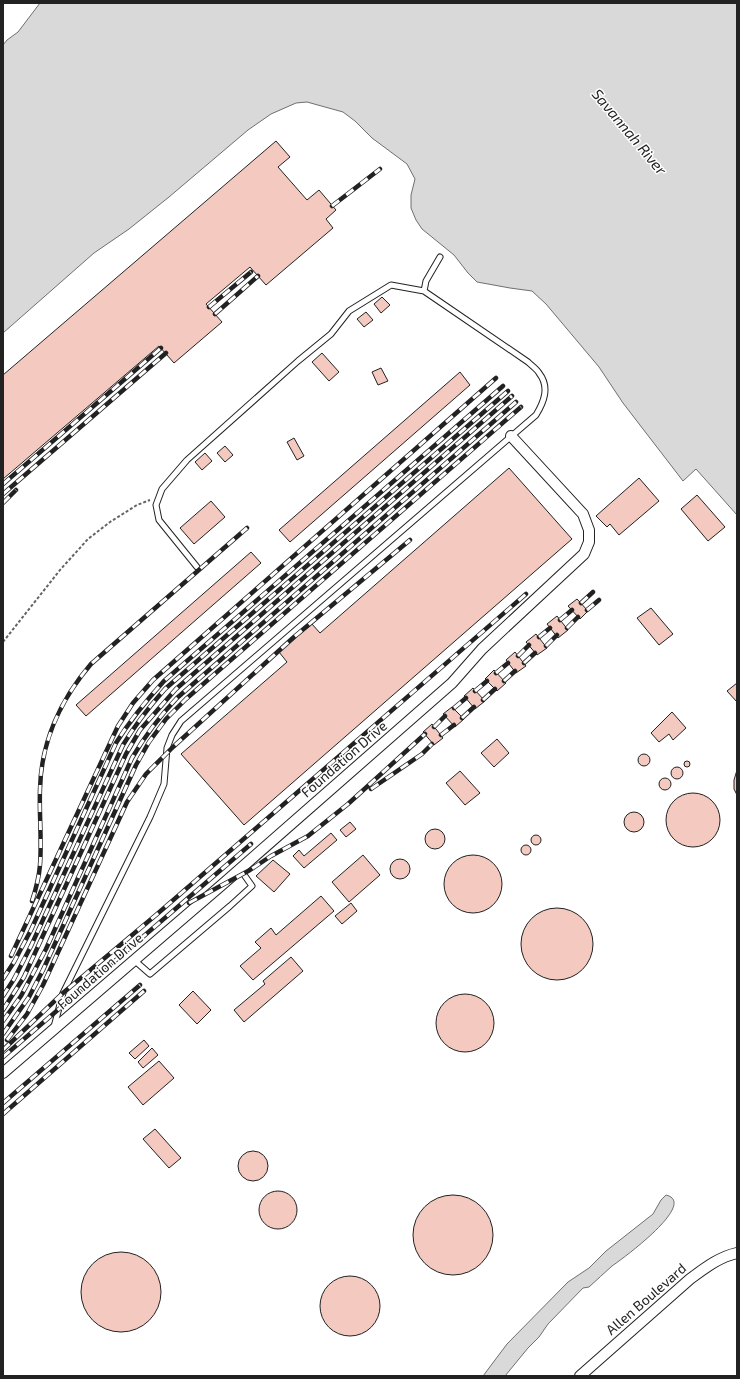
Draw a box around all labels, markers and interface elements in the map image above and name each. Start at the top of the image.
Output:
water label: Savannah River [589,85,672,179]
street label: Foundation Drive [297,717,390,801]
street label: Foundation Drive [53,929,146,1013]
street label: Allen Boulevard [602,1259,689,1338]

